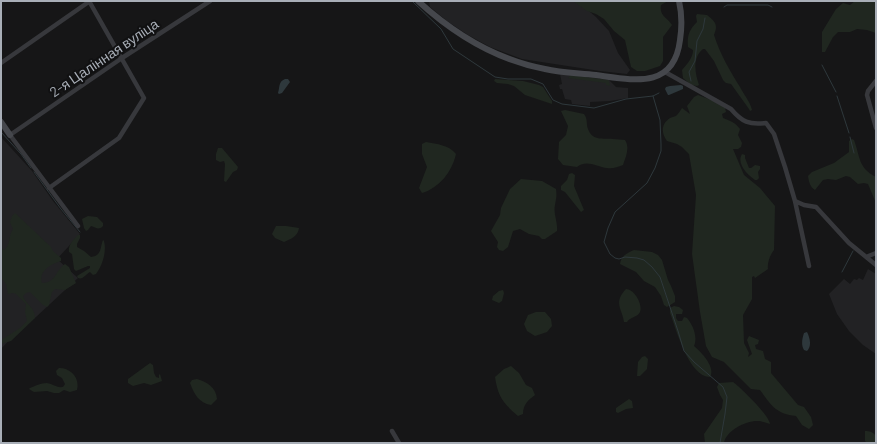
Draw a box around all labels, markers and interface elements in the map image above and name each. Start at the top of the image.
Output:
street label: 2-я Цалінная вуліца [46,15,162,100]

